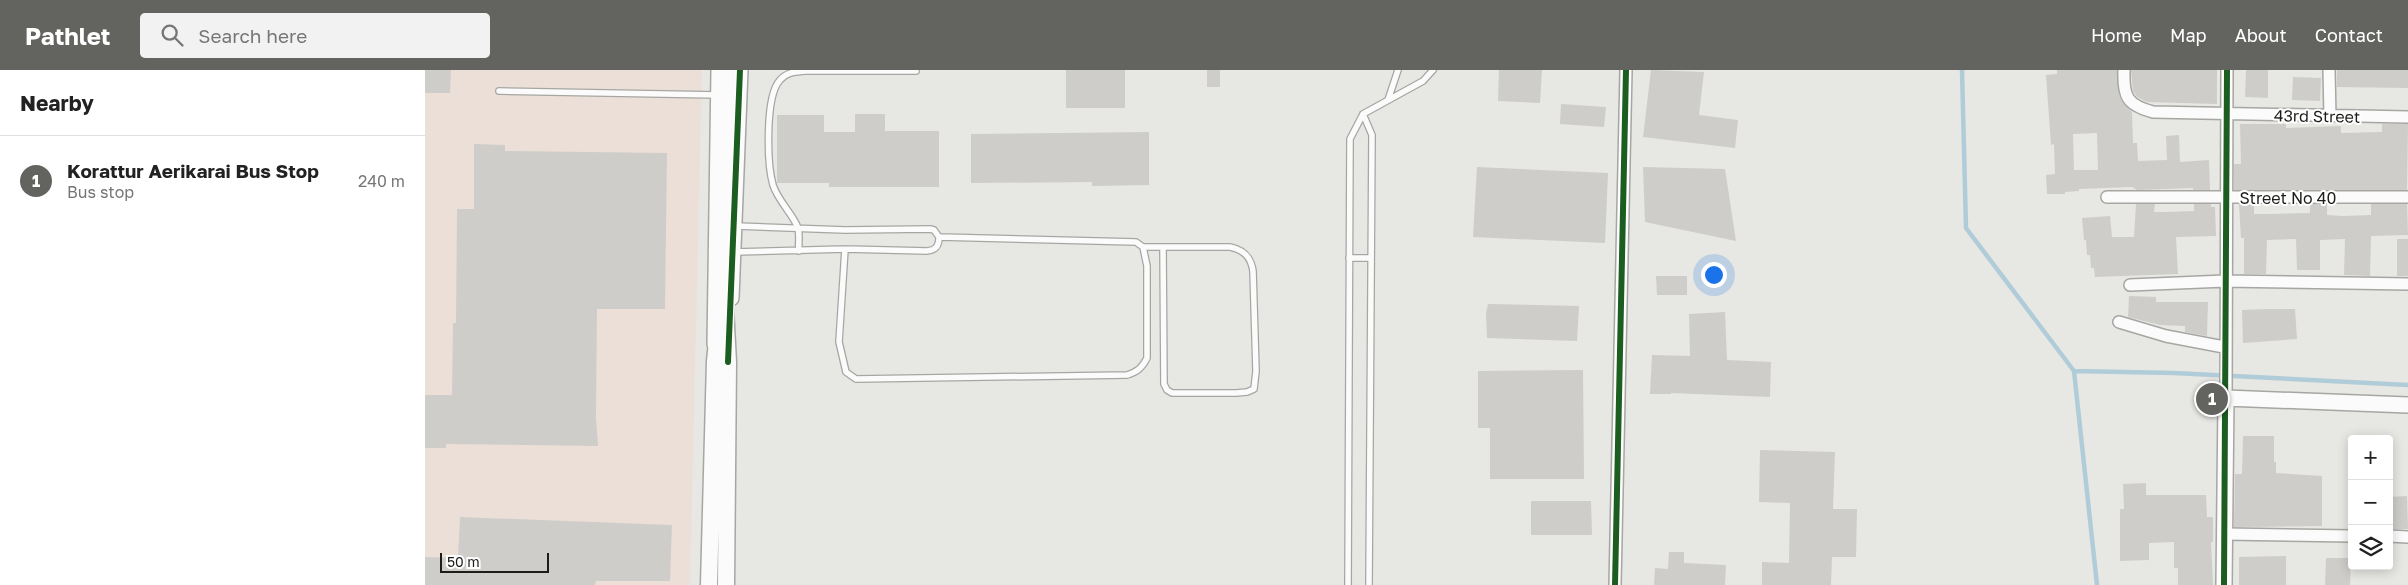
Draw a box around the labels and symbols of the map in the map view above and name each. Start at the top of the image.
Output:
street label: 43rd Street [2274,105,2360,127]
street label: Street No 40 [2240,188,2336,208]
your location [1701,262,1727,288]
pin: 1 [2196,380,2228,418]
scale bar [440,550,549,573]

